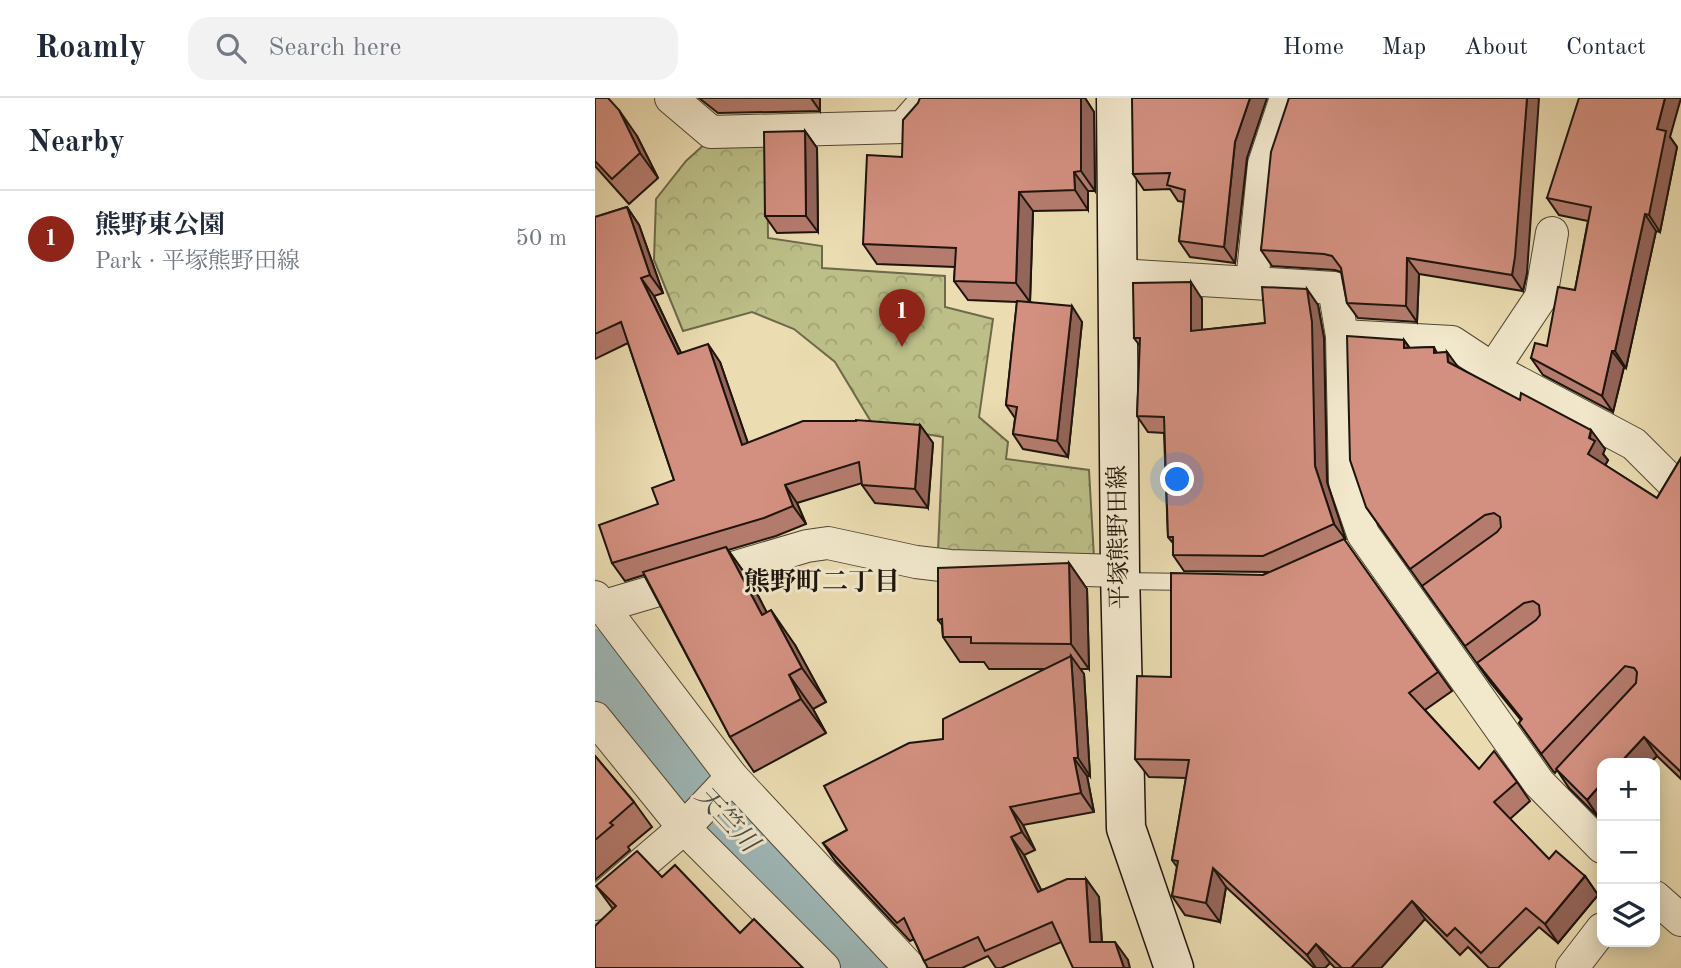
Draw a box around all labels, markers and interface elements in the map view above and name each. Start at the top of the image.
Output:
search box [188,17,678,80]
icon: search [212,29,250,67]
text: Roamly [35,32,146,65]
text: Search here [268,35,401,61]
text: Home [1283,36,1344,60]
text: Map [1382,36,1426,60]
text: About [1464,36,1528,60]
text: Contact [1566,36,1646,60]
text: Nearby [28,128,125,158]
text: 熊野東公園 [95,213,225,239]
text: 1 [44,227,58,250]
text: 50 m [516,227,567,250]
text: Park · 平塚熊野田線 [95,250,300,273]
pin: 1 [879,289,925,347]
your location [1160,462,1194,496]
street label: 平塚熊野田線 [1104,465,1133,609]
district label: 熊野町二丁目 [744,567,900,596]
map controls [1597,758,1660,947]
button: + [1597,758,1660,821]
water label: 天竺川 [690,781,766,860]
button: − [1597,821,1660,884]
button: layers [1597,884,1660,947]

